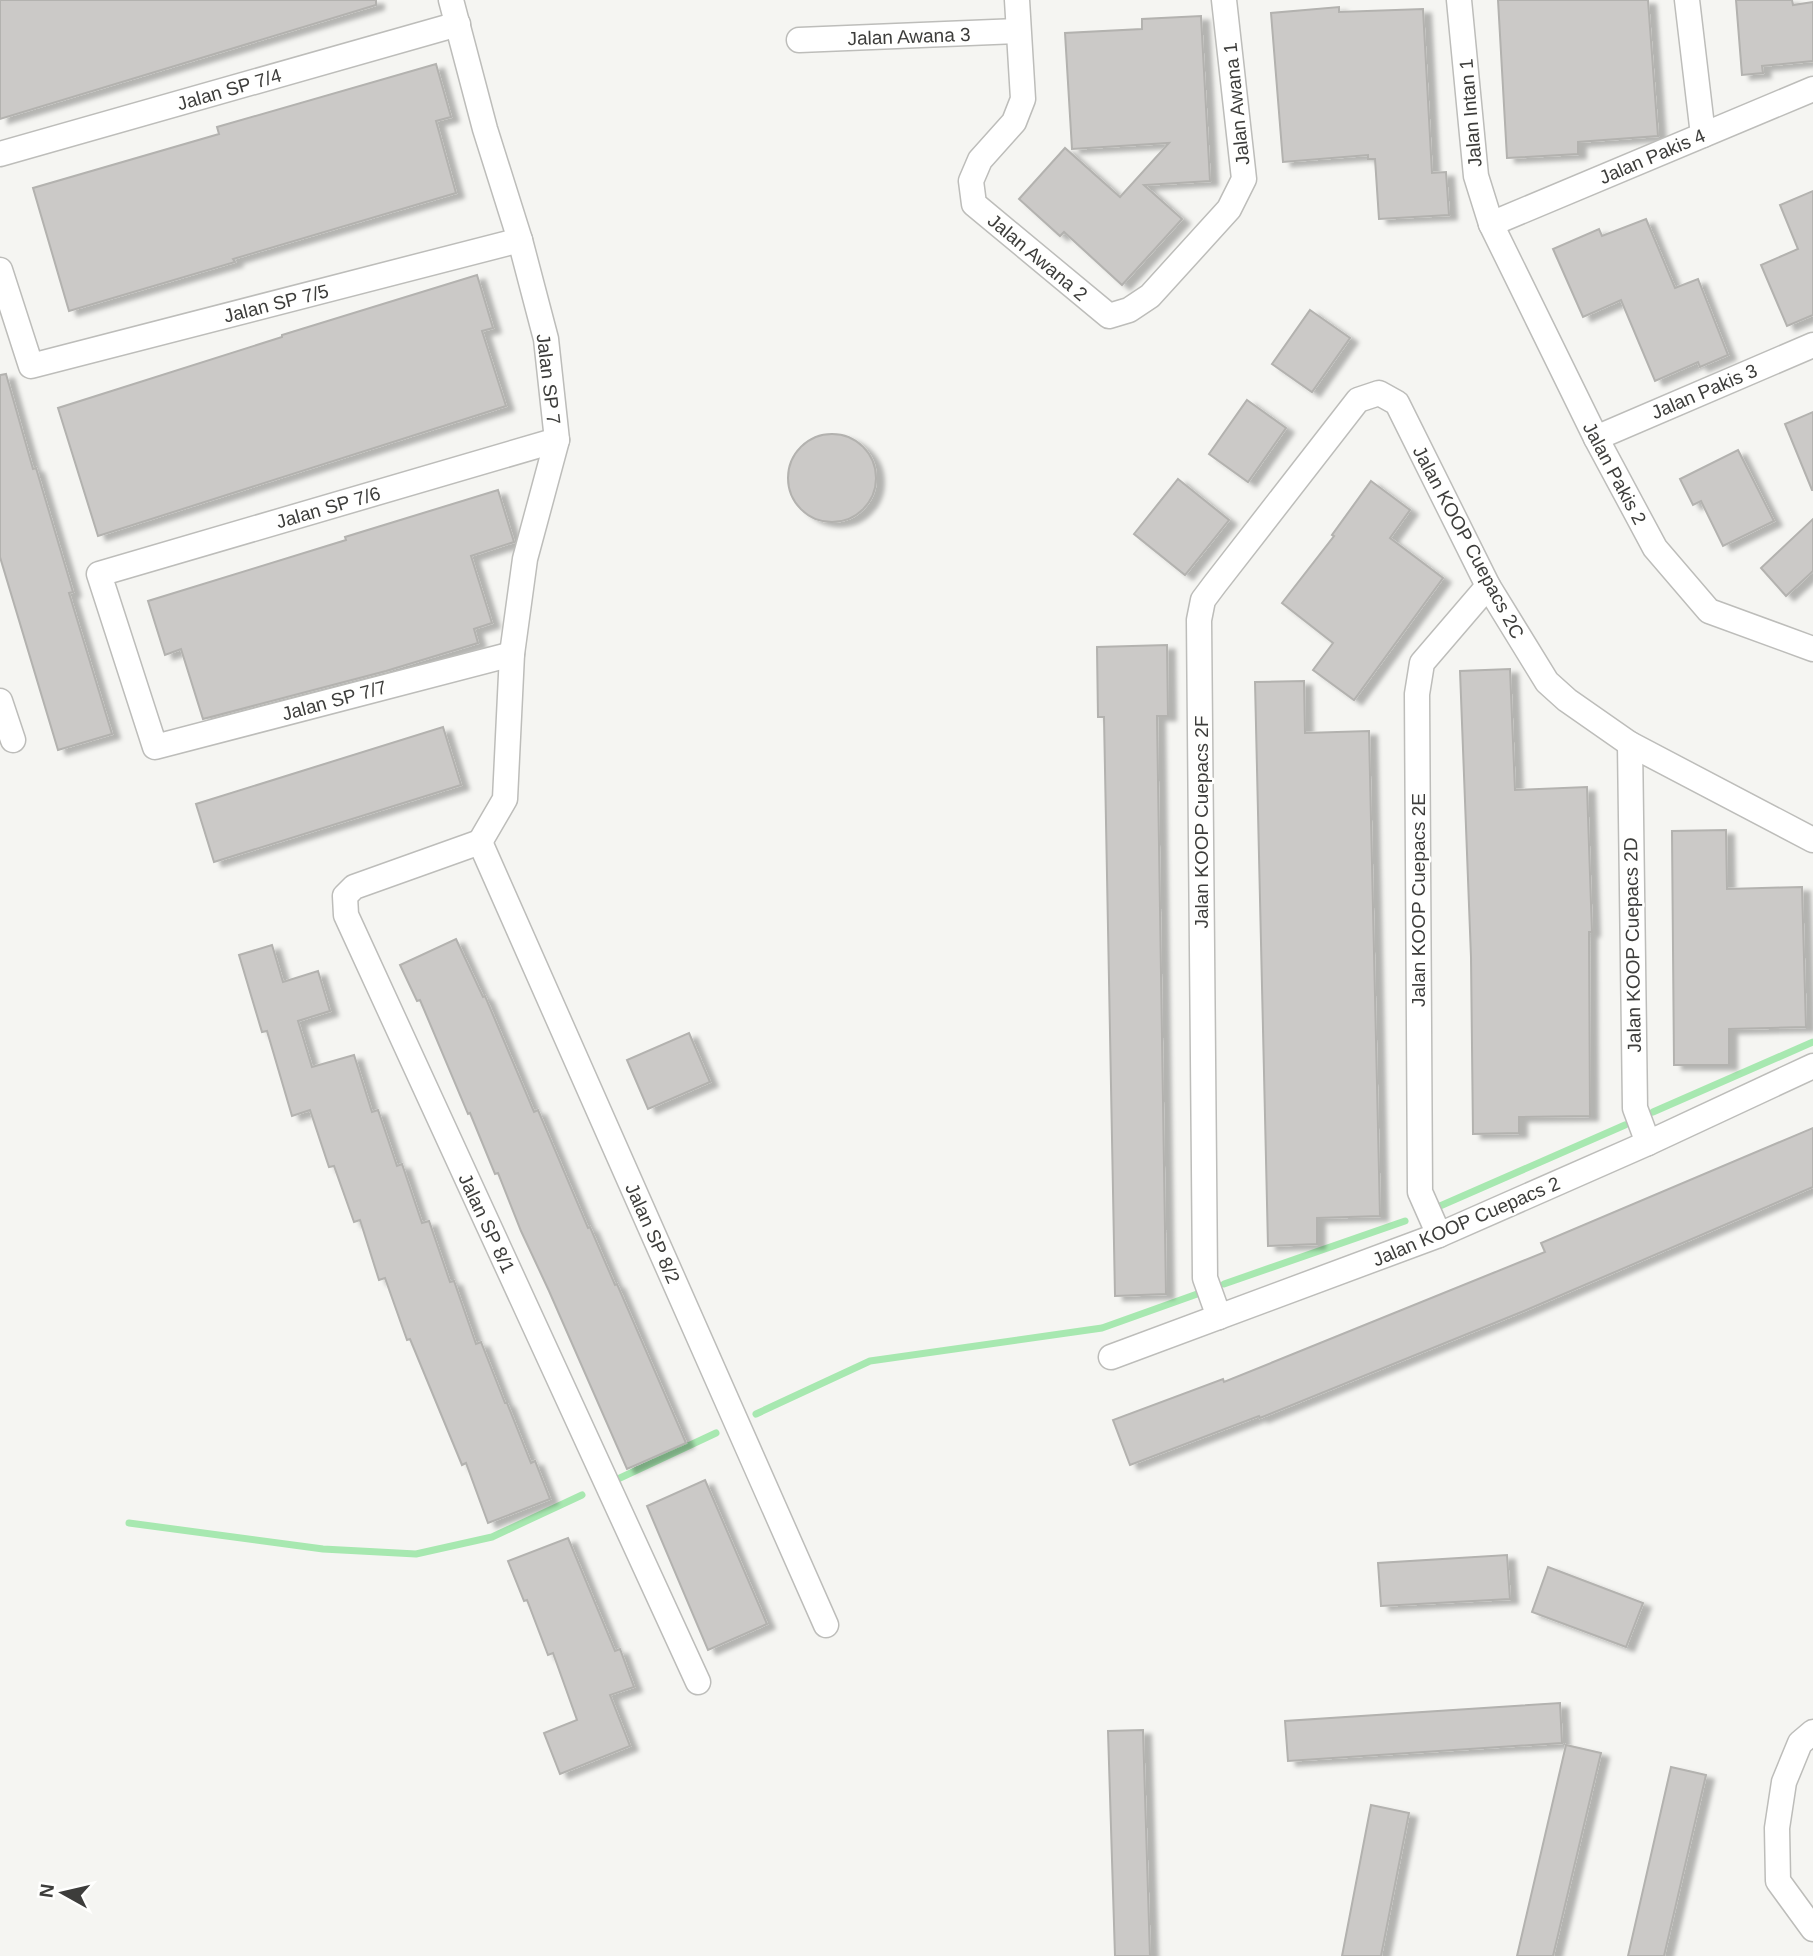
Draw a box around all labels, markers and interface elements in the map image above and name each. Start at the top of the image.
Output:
street label: Jalan Awana 3 [847,24,971,49]
street label: Jalan Awana 1 [1220,42,1253,166]
street label: Jalan Intan 1 [1455,58,1486,168]
street label: Jalan SP 7/4 [175,64,284,114]
street label: Jalan Pakis 4 [1596,125,1709,188]
street label: Jalan Awana 2 [984,210,1092,305]
street label: Jalan SP 7/5 [221,280,331,327]
street label: Jalan SP 7 [533,332,565,426]
street label: Jalan Pakis 3 [1648,360,1760,423]
street label: Jalan Pakis 2 [1579,418,1650,528]
street label: Jalan KOOP Cuepacs 2C [1409,442,1528,642]
street label: Jalan SP 7/6 [274,483,383,532]
street label: Jalan SP 7/7 [280,676,389,725]
street label: Jalan KOOP Cuepacs 2F [1191,716,1212,928]
street label: Jalan KOOP Cuepacs 2E [1408,793,1429,1007]
street label: Jalan KOOP Cuepacs 2D [1620,837,1645,1053]
street label: Jalan SP 8/1 [454,1170,519,1276]
street label: Jalan KOOP Cuepacs 2 [1369,1172,1563,1270]
street label: Jalan SP 8/2 [621,1180,684,1287]
north arrow [28,1858,98,1928]
text: N [35,1882,58,1899]

